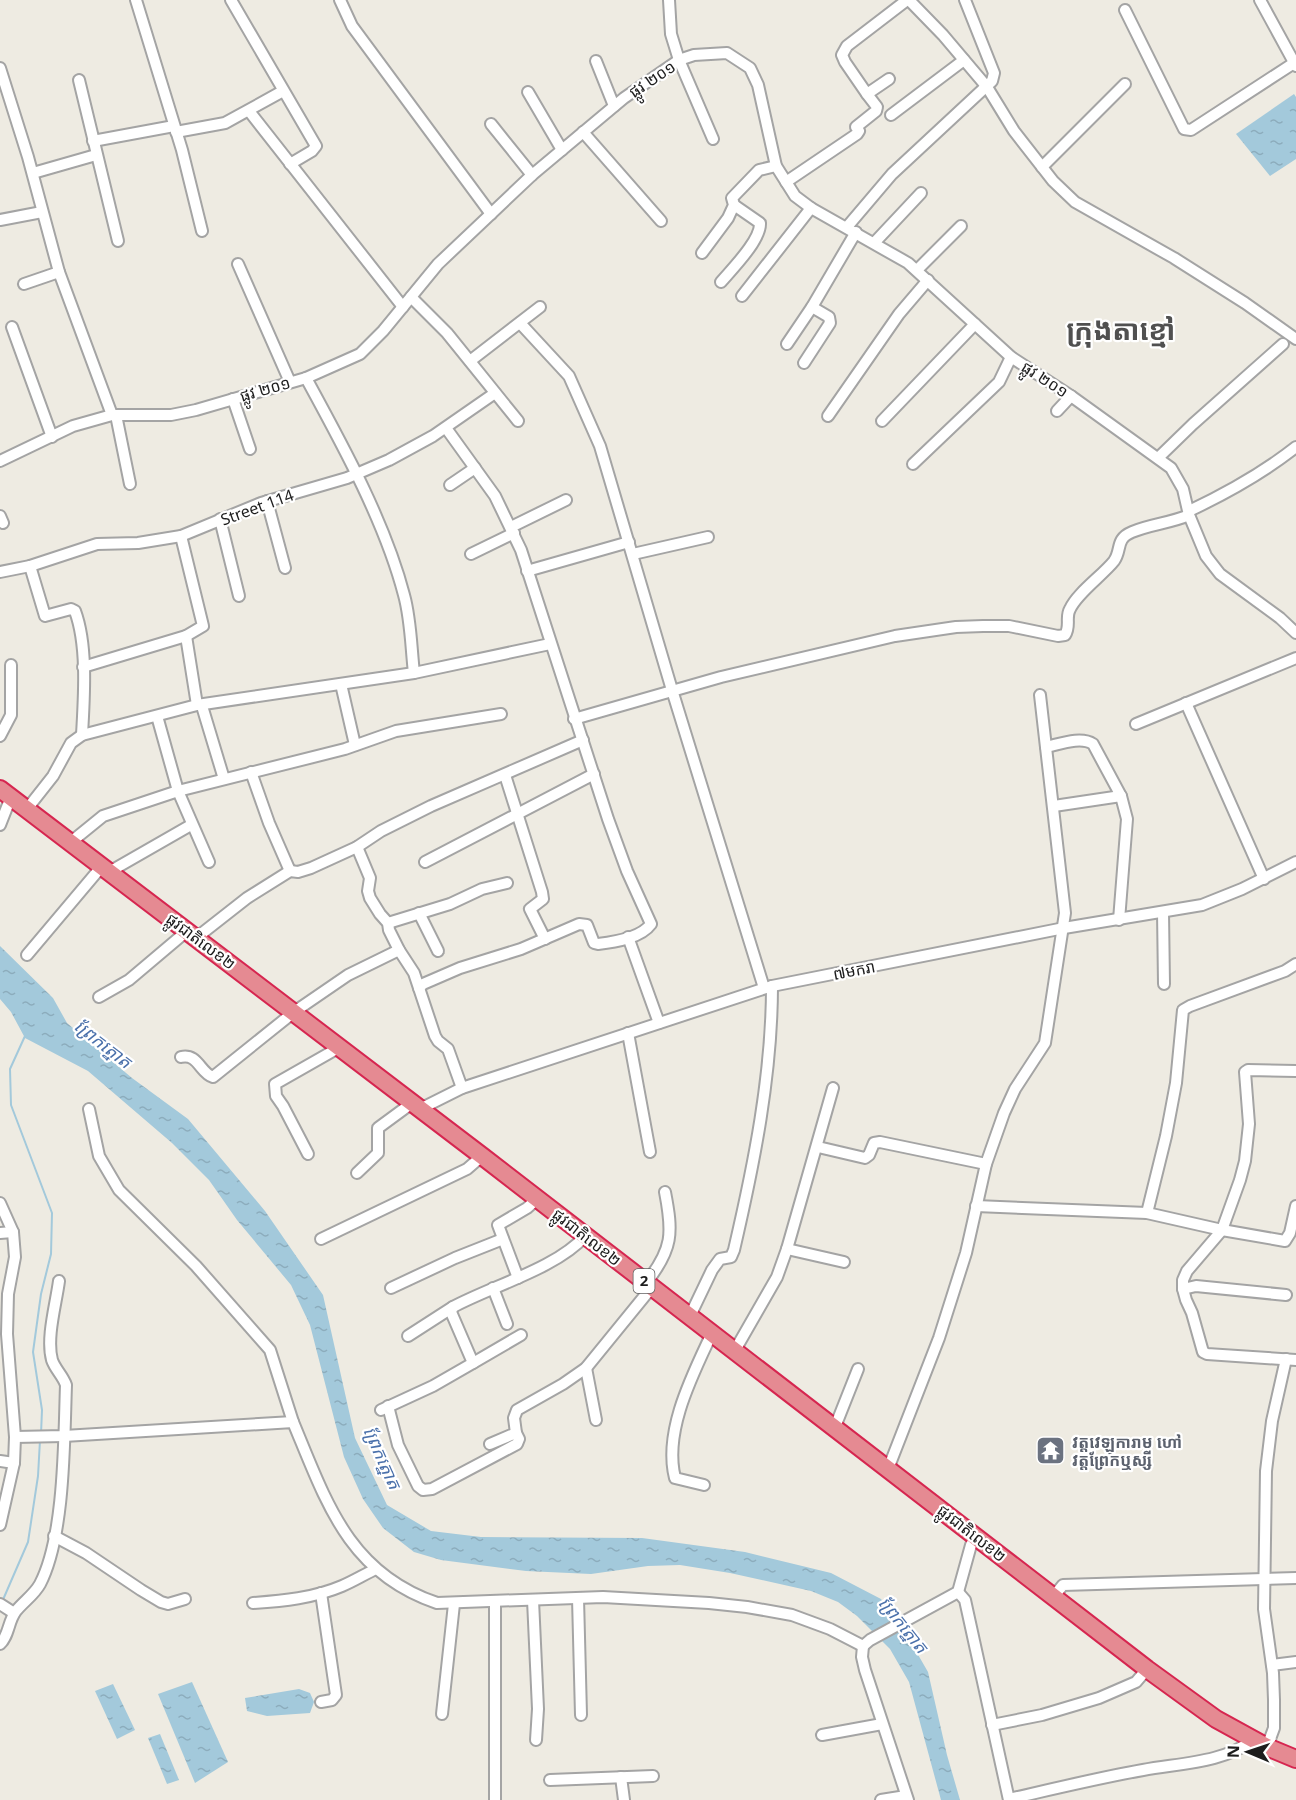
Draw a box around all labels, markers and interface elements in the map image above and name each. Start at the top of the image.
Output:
street label: ផ្លូវ ២០១ [624,55,682,106]
district label: ក្រុងតាខ្មៅ [1067,310,1175,348]
street label: ផ្លូវ ២០១ [1015,356,1073,405]
street label: ផ្លូវ ២០១ [237,371,294,410]
street label: Street 114 [217,484,297,530]
street label: ផ្លូវជាតិលេខ២ [159,908,240,977]
street label: ៧មករា [831,955,877,985]
water label: ព្រែកត្នោត [70,1013,138,1074]
street label: ផ្លូវជាតិលេខ២ [546,1203,626,1274]
road number: 2 [634,1269,654,1293]
water label: ព្រែកត្នោត [358,1422,408,1494]
place label: វត្តវេឡុការាម ហៅ វត្តព្រែកឬស្សី [1072,1431,1182,1471]
temple icon: វត្តវេឡុការាម ហៅ វត្តព្រែកឬស្សី [1035,1435,1067,1467]
street label: ផ្លូវជាតិលេខ២ [931,1499,1011,1570]
water label: ព្រែកត្នោត [873,1591,935,1659]
north arrow [1218,1722,1278,1782]
text: N [1222,1745,1244,1758]

